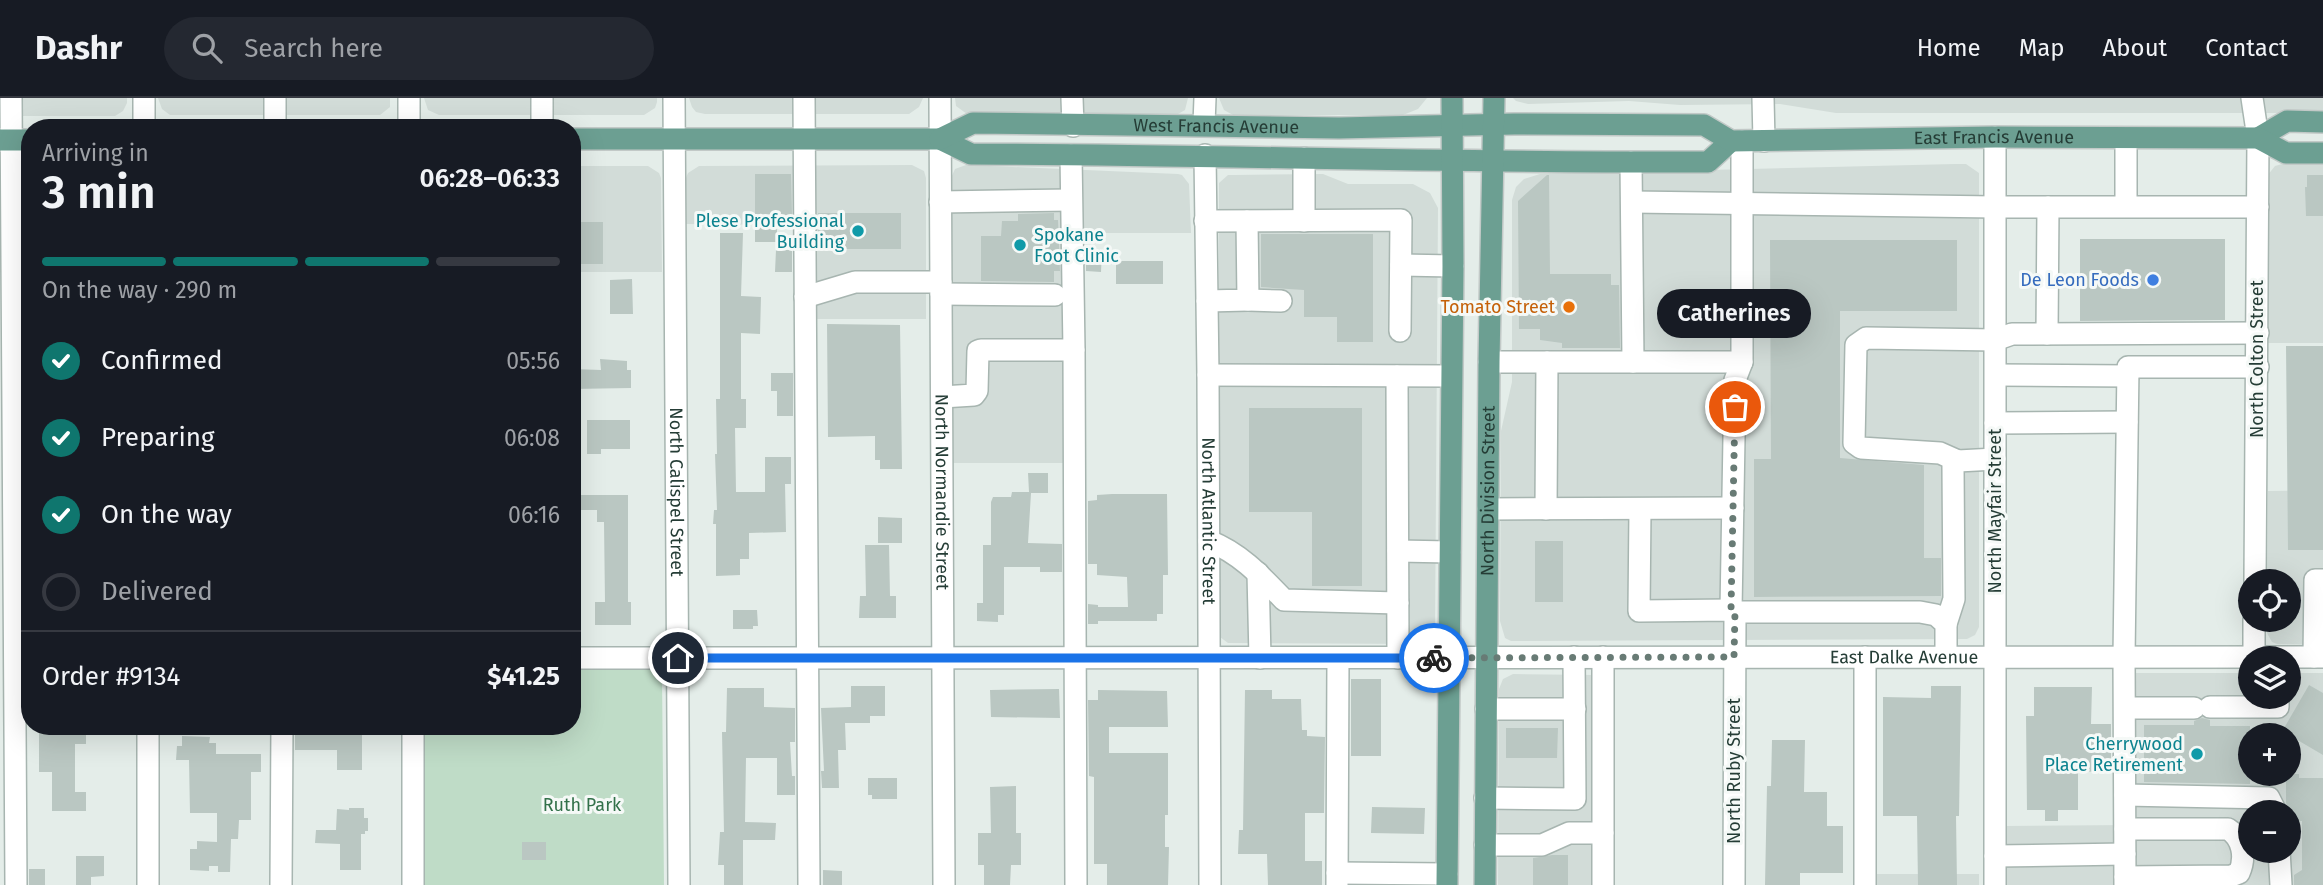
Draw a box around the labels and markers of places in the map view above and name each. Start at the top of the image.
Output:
place label: Plese Professional Building [695,210,845,253]
marker: Plese Professional Building [850,223,866,239]
place label: Spokane Foot Clinic [1034,224,1119,267]
marker: Spokane Foot Clinic [1012,237,1028,253]
place label: De Leon Foods [2020,269,2139,291]
marker: De Leon Foods [2145,272,2161,288]
callout: Catherines [1658,288,1812,337]
place label: Tomato Street [1441,296,1556,318]
marker: Tomato Street [1561,299,1577,315]
pin [1705,377,1765,437]
pin [648,628,708,688]
place label: Cherrywood Place Retirement [2044,733,2183,776]
marker: Cherrywood Place Retirement [2189,746,2205,762]

